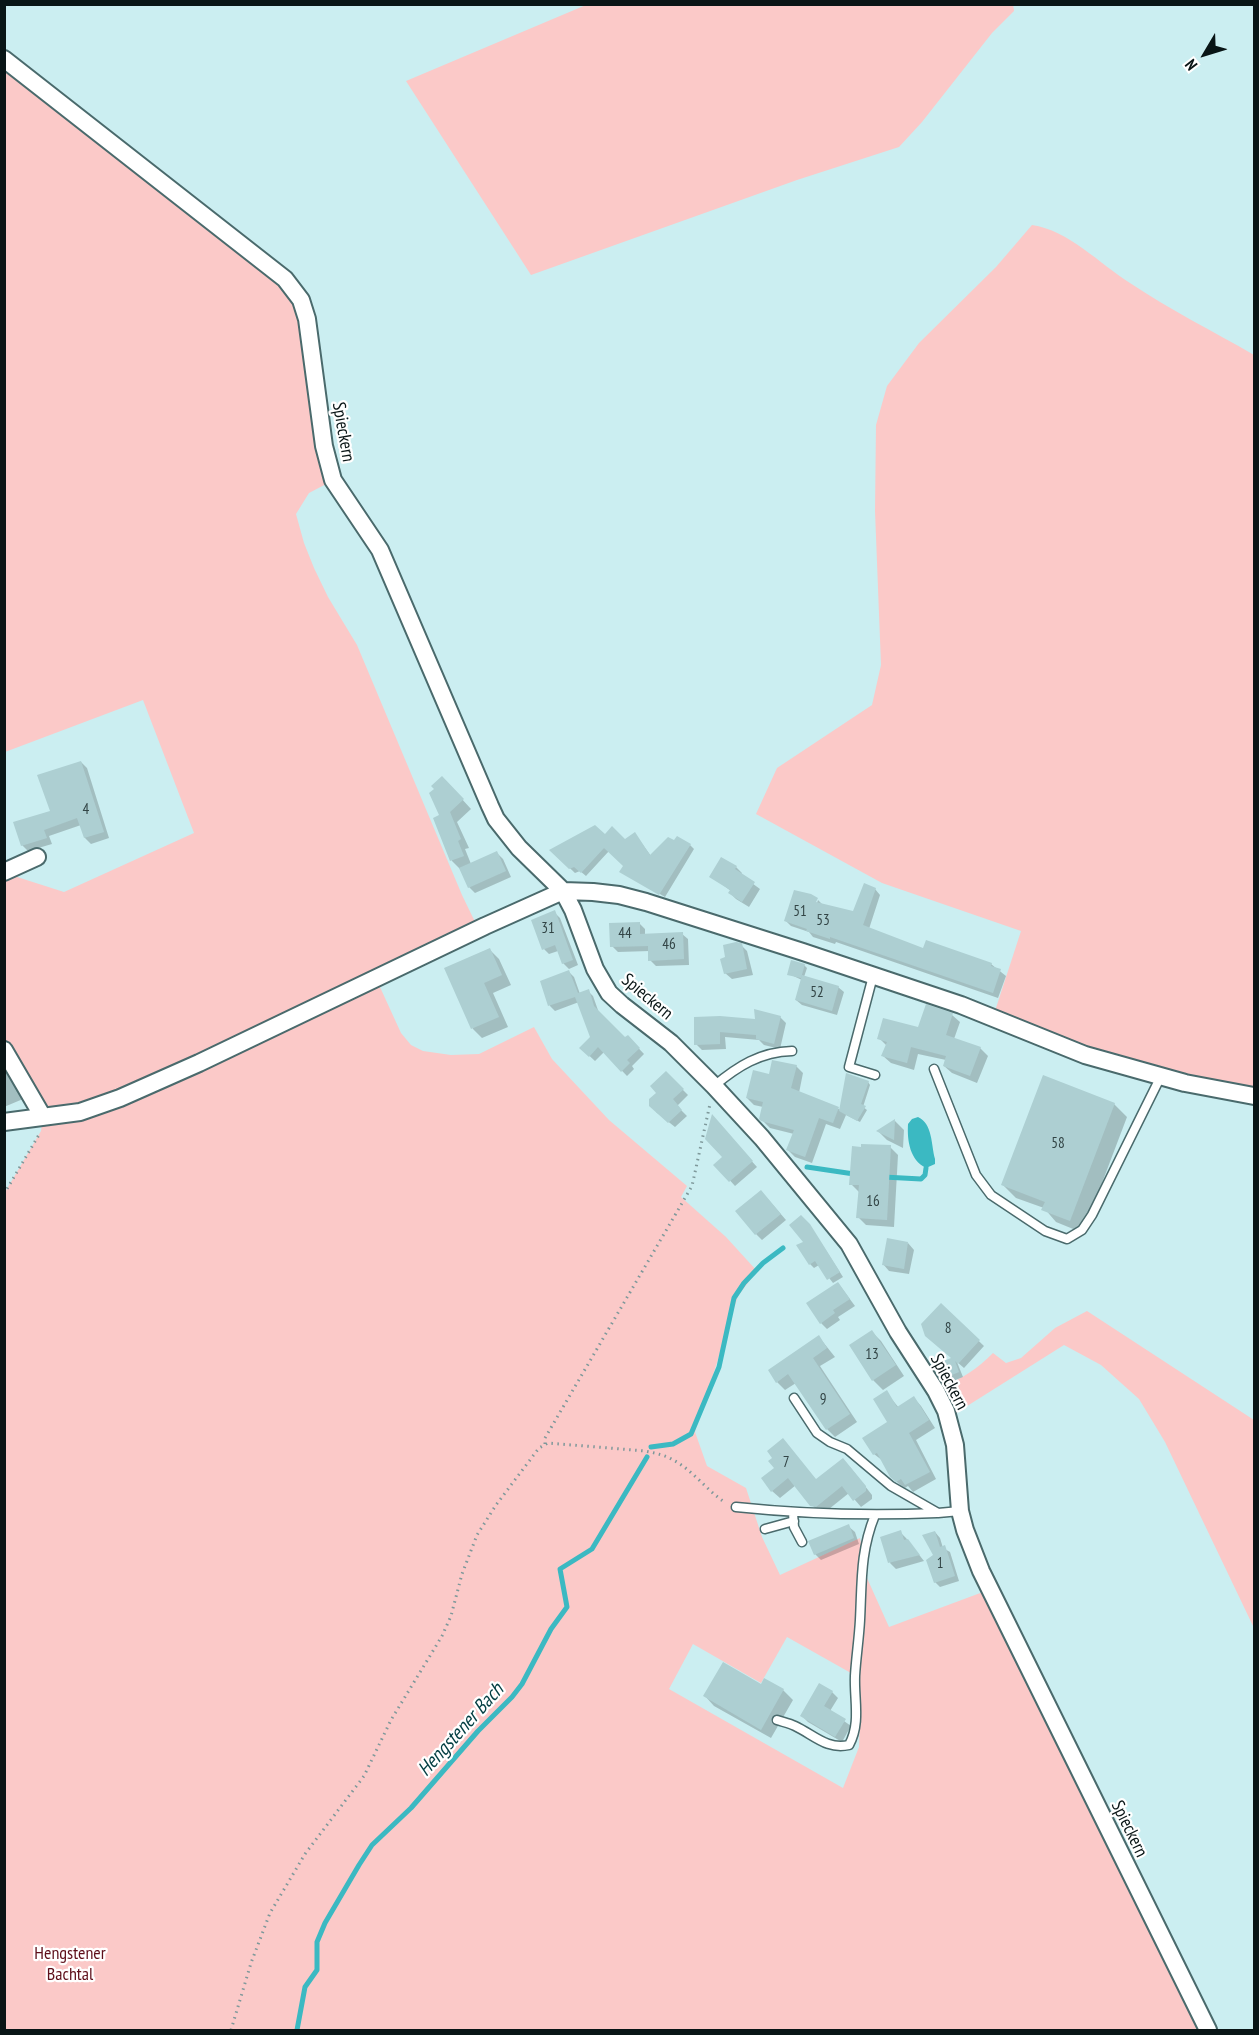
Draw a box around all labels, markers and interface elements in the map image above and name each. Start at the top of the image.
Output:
north arrow [1175,24,1235,84]
text: N [1180,56,1201,75]
street label: Spieckern [327,400,359,464]
house number: 4 [83,801,89,819]
house number: 51 [793,903,807,921]
house number: 53 [816,912,830,930]
house number: 31 [541,920,555,938]
house number: 44 [618,925,632,943]
house number: 46 [662,936,676,954]
street label: Spieckern [617,969,677,1025]
house number: 52 [810,984,824,1002]
house number: 58 [1051,1135,1065,1153]
house number: 16 [866,1193,880,1211]
house number: 8 [945,1320,951,1338]
house number: 13 [865,1346,879,1364]
street label: Spieckern [925,1350,973,1414]
house number: 9 [820,1391,826,1409]
house number: 7 [783,1454,789,1472]
house number: 1 [937,1555,943,1573]
water label: Hengstener Bach [413,1679,509,1781]
street label: Spieckern [1106,1797,1152,1861]
park label: Hengstener Bachtal [34,1943,106,1986]

